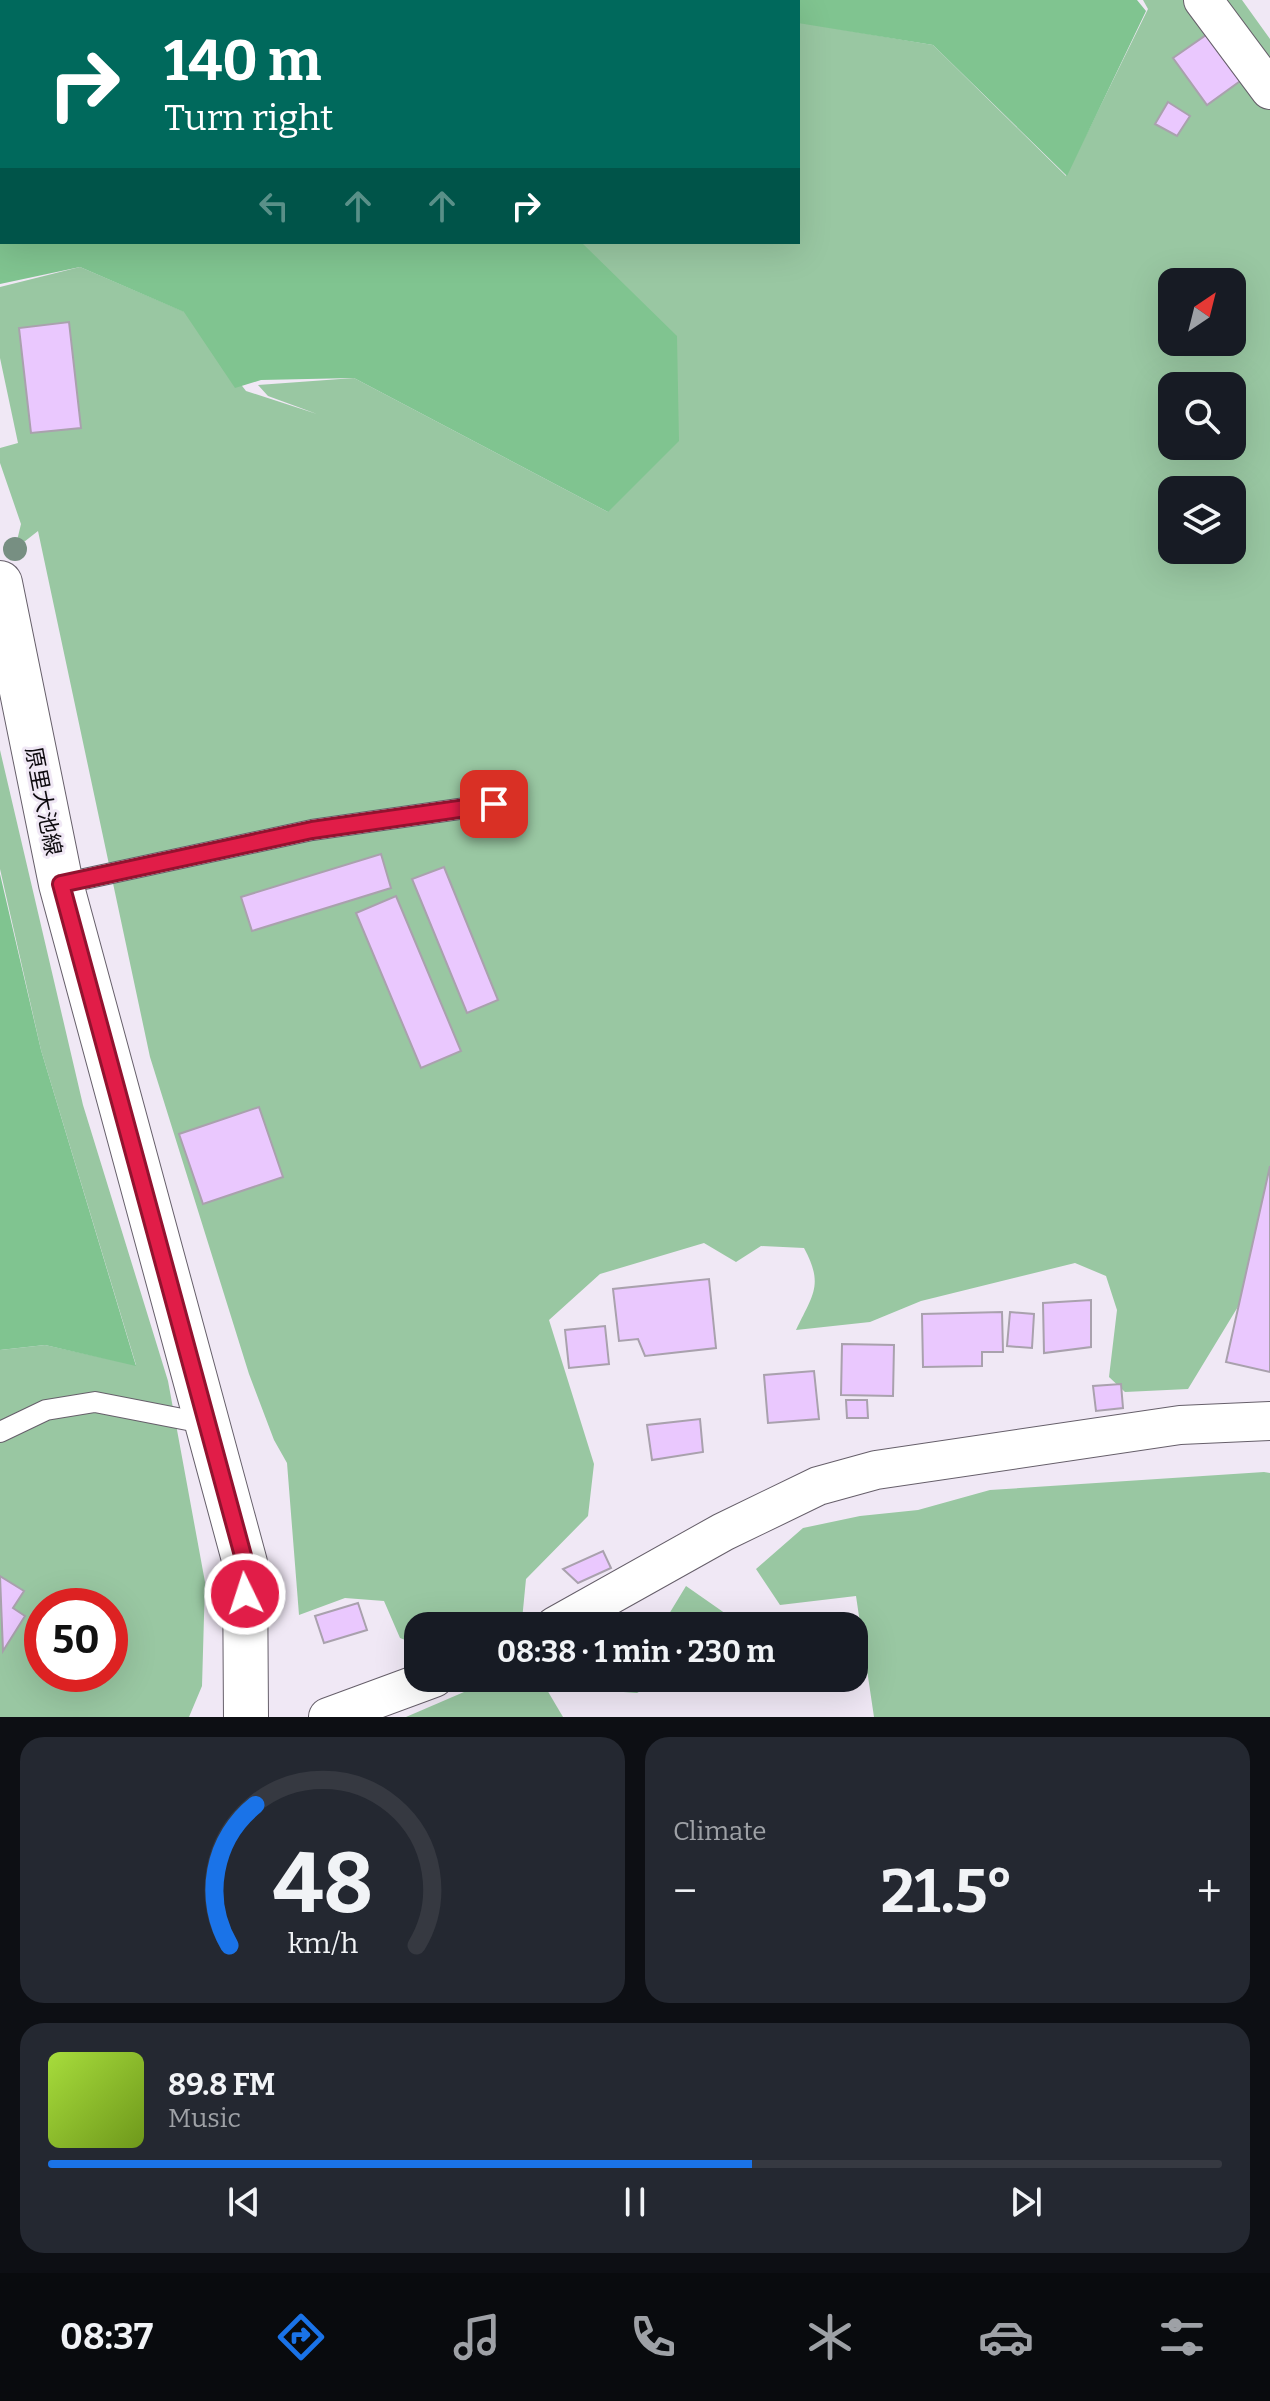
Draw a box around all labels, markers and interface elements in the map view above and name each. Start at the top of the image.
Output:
text: 140 m [164,28,321,95]
icon: right [32,32,136,136]
text: Turn right [164,96,333,140]
icon: left [252,184,296,228]
icon: ahead [336,184,380,228]
icon: ahead [420,184,464,228]
icon: right [504,184,548,228]
north arrow [1158,268,1246,356]
map controls [1158,268,1246,564]
button: search [1158,372,1246,460]
button: layers [1158,476,1246,564]
street label: 原里大池線 [20,745,67,858]
pin [460,770,528,838]
icon: arrive [472,782,516,826]
position arrow [203,1552,287,1636]
speed limit sign: 50 [24,1588,128,1692]
text: 08:38 · 1 min · 230 m [497,1634,775,1670]
text: Climate [673,1816,767,1847]
text: 48 [272,1834,373,1934]
text: 21.5° [881,1856,1013,1928]
text: − [673,1865,697,1918]
text: + [1197,1865,1222,1918]
text: km/h [287,1926,358,1961]
text: 89.8 FM [168,2067,275,2103]
text: Music [168,2103,241,2134]
icon: previous [222,2180,266,2224]
icon: pause [613,2180,657,2224]
icon: next [1004,2180,1048,2224]
icon: directions [273,2309,329,2365]
icon: music [449,2309,505,2365]
icon: phone [625,2309,681,2365]
icon: climate [802,2309,858,2365]
icon: car [978,2309,1034,2365]
icon: filters [1154,2309,1210,2365]
text: 08:37 [60,2315,153,2359]

